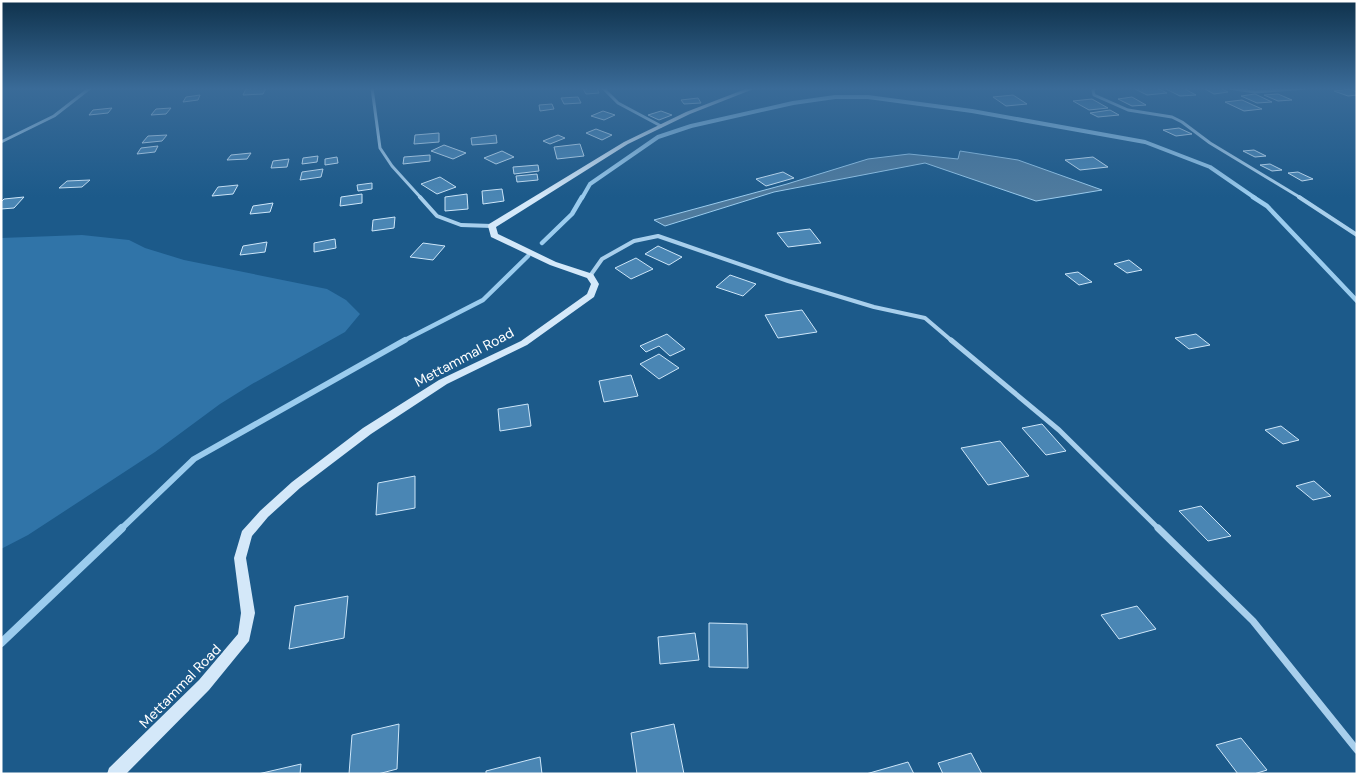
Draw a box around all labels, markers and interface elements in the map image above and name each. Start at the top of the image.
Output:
street label: Mettammal Road [411,323,517,391]
street label: Mettammal Road [135,640,225,732]

